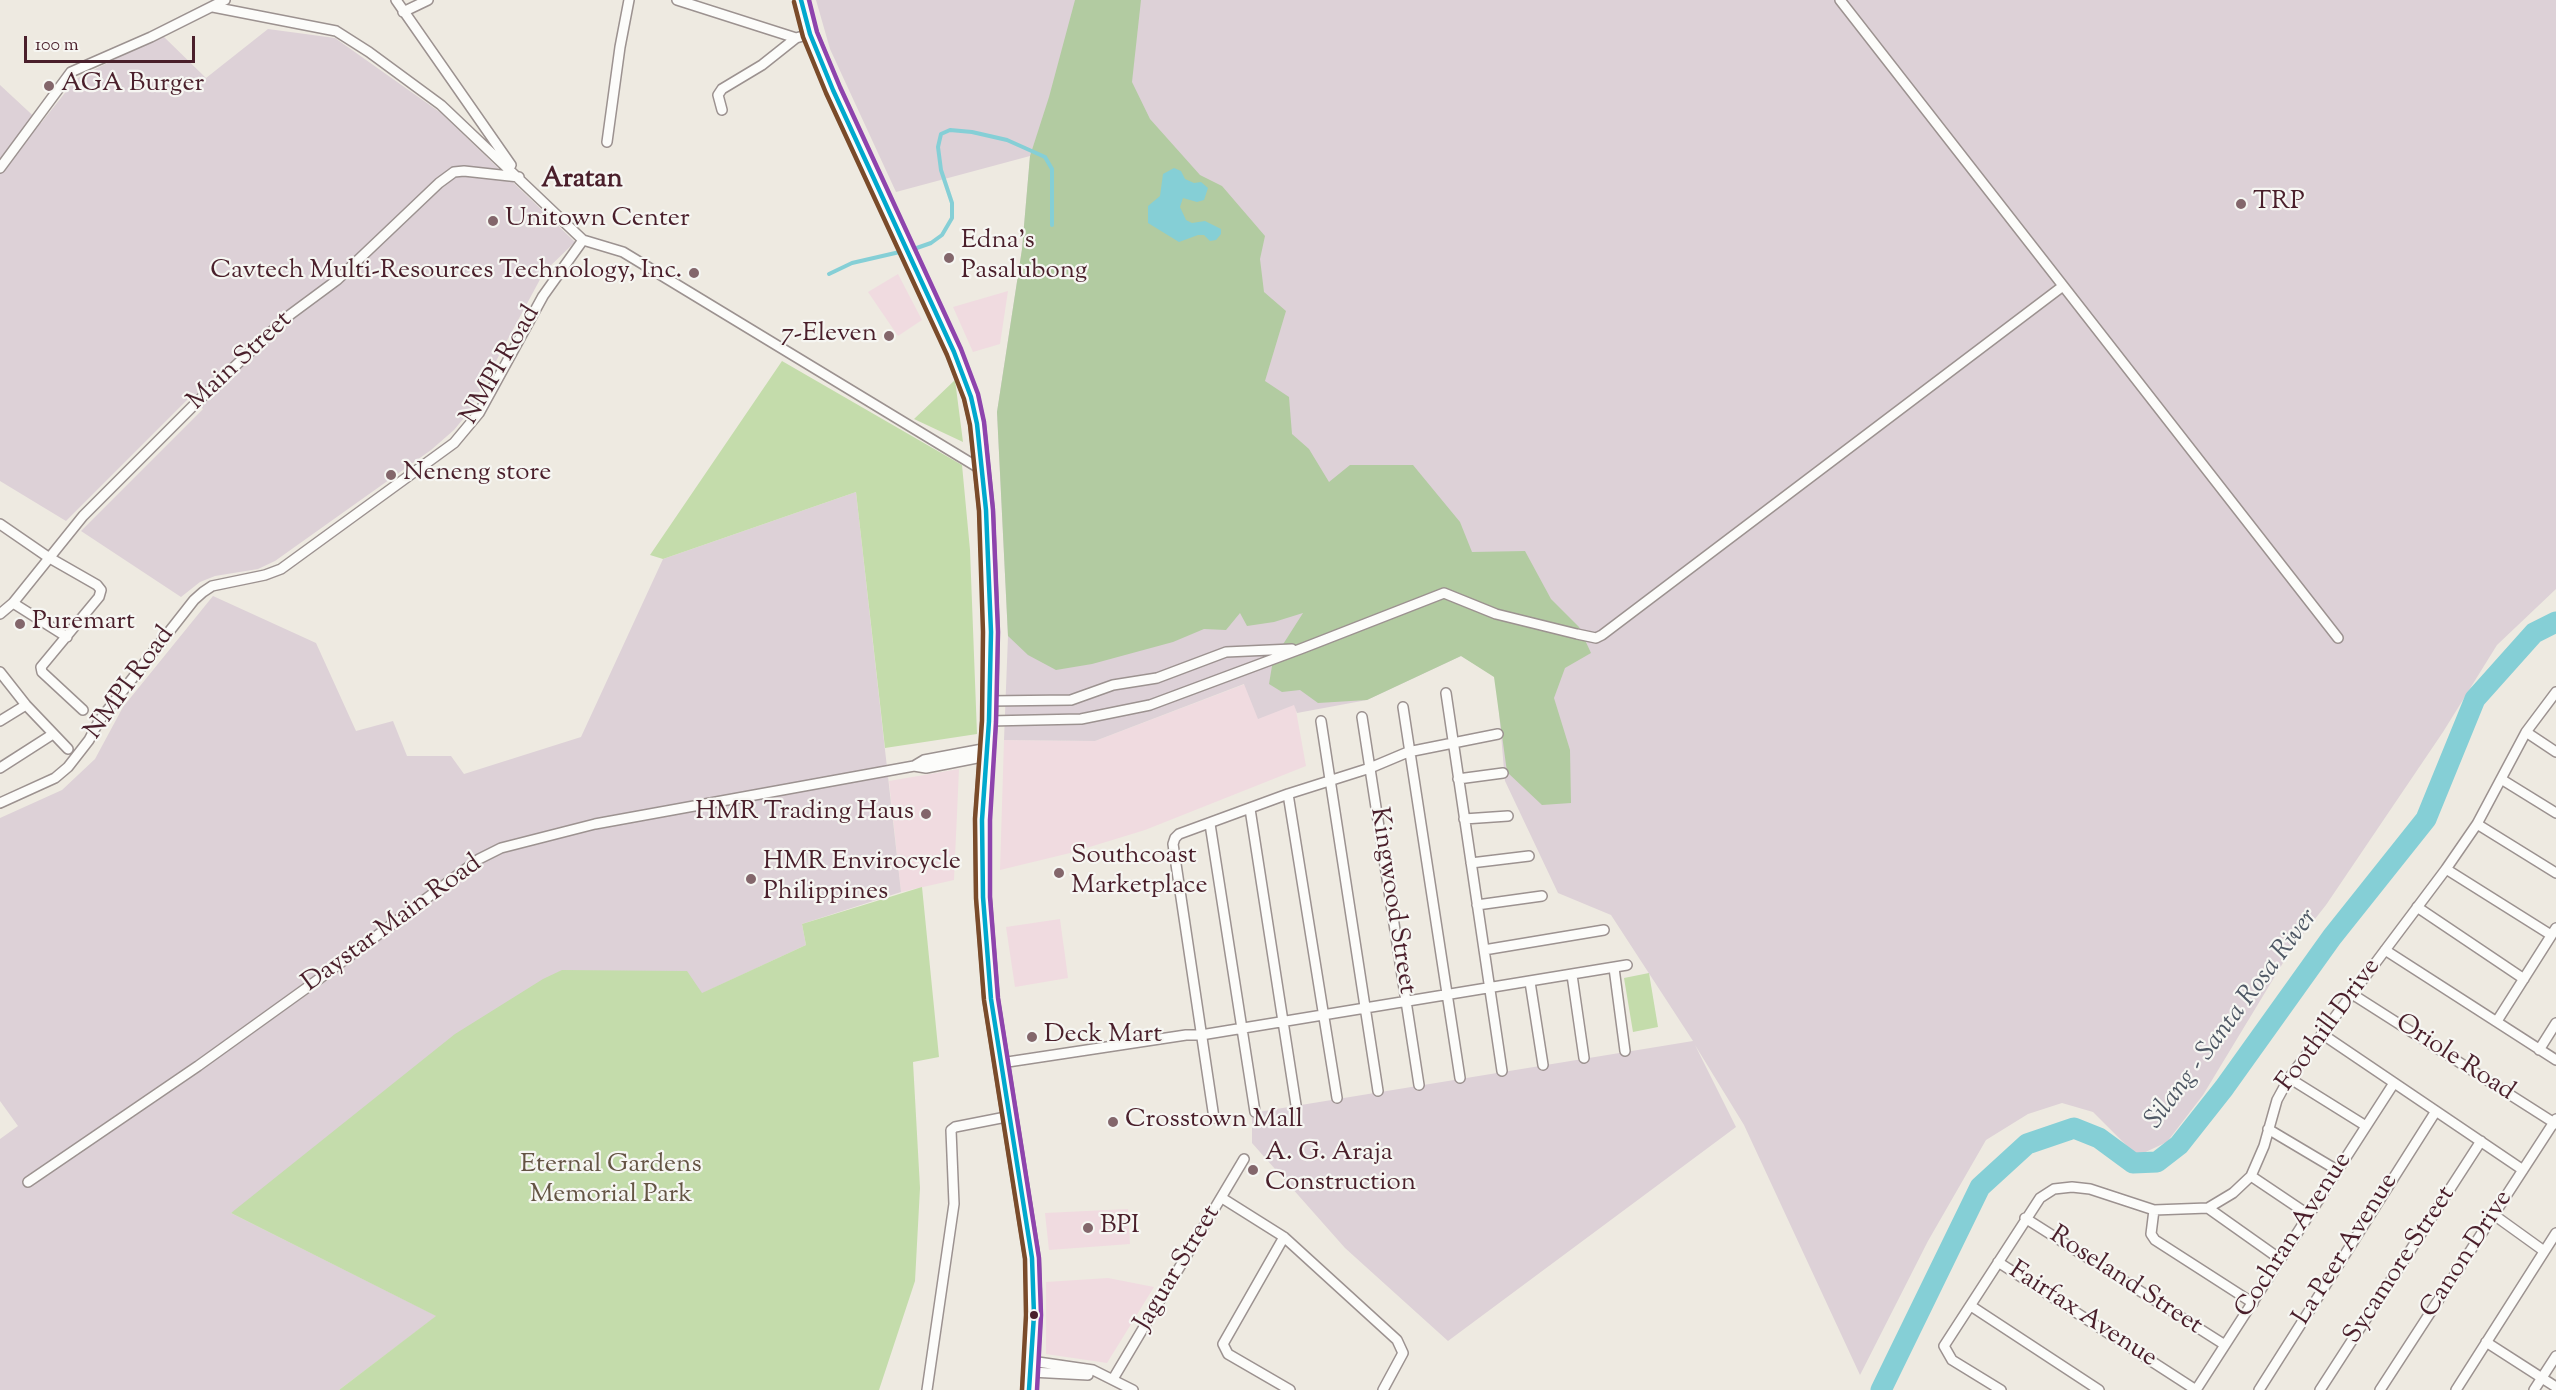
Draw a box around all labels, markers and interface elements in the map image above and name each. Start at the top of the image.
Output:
scale bar [27,24,198,62]
text: 100 m [35,33,79,59]
place label: AGA Burger [61,70,204,102]
marker: AGA Burger [42,79,56,93]
district label: Aratan [541,165,623,197]
place label: TRP [2253,188,2305,220]
marker: TRP [2234,197,2248,211]
place label: Unitown Center [505,205,690,237]
marker: Unitown Center [486,214,500,228]
place label: Edna's Pasalubong [961,227,1087,288]
marker: Edna's Pasalubong [942,251,956,265]
place label: Cavtech Multi-Resources Technology, Inc. [210,257,682,289]
marker: Cavtech Multi-Resources Technology, Inc. [687,266,701,280]
street label: NMPI Road [456,301,548,431]
street label: Main Street [182,306,300,418]
place label: 7-Eleven [781,320,877,352]
marker: 7-Eleven [882,329,896,343]
place label: Neneng store [403,459,551,491]
marker: Neneng store [384,468,398,482]
place label: Puremart [32,608,135,640]
marker: Puremart [13,617,27,631]
street label: NMPI Road [80,622,182,746]
place label: HMR Trading Haus [695,798,914,830]
street label: Kingwood Street [1361,805,1421,997]
marker: HMR Trading Haus [919,807,933,821]
place label: Southcoast Marketplace [1071,842,1208,904]
place label: HMR Envirocycle Philippines [763,848,961,910]
street label: Daystar Main Road [297,850,489,1000]
marker: Southcoast Marketplace [1052,866,1066,880]
marker: HMR Envirocycle Philippines [744,872,758,886]
water label: Silang - Santa Rosa River [2140,904,2326,1136]
street label: Foothill Drive [2271,954,2389,1098]
street label: Oriole Road [2388,1009,2520,1109]
place label: Deck Mart [1044,1021,1162,1053]
marker: Deck Mart [1025,1030,1039,1044]
place label: Crosstown Mall [1125,1106,1303,1138]
marker: Crosstown Mall [1106,1115,1120,1129]
place label: A. G. Araja Construction [1265,1139,1416,1200]
street label: Cochran Avenue [2230,1148,2360,1324]
park label: Eternal Gardens Memorial Park [520,1151,702,1212]
marker: A. G. Araja Construction [1246,1163,1260,1177]
street label: La Peer Avenue [2288,1168,2406,1332]
street label: Sycamore Street [2338,1181,2464,1351]
street label: Canon Drive [2415,1186,2521,1324]
street label: Jaguar Street [1129,1201,1229,1337]
place label: BPI [1100,1212,1140,1244]
marker: BPI [1081,1221,1095,1235]
street label: Roseland Street [2043,1221,2207,1343]
street label: Fairfax Avenue [2002,1256,2162,1376]
unlabelled marker [1028,1309,1040,1321]

